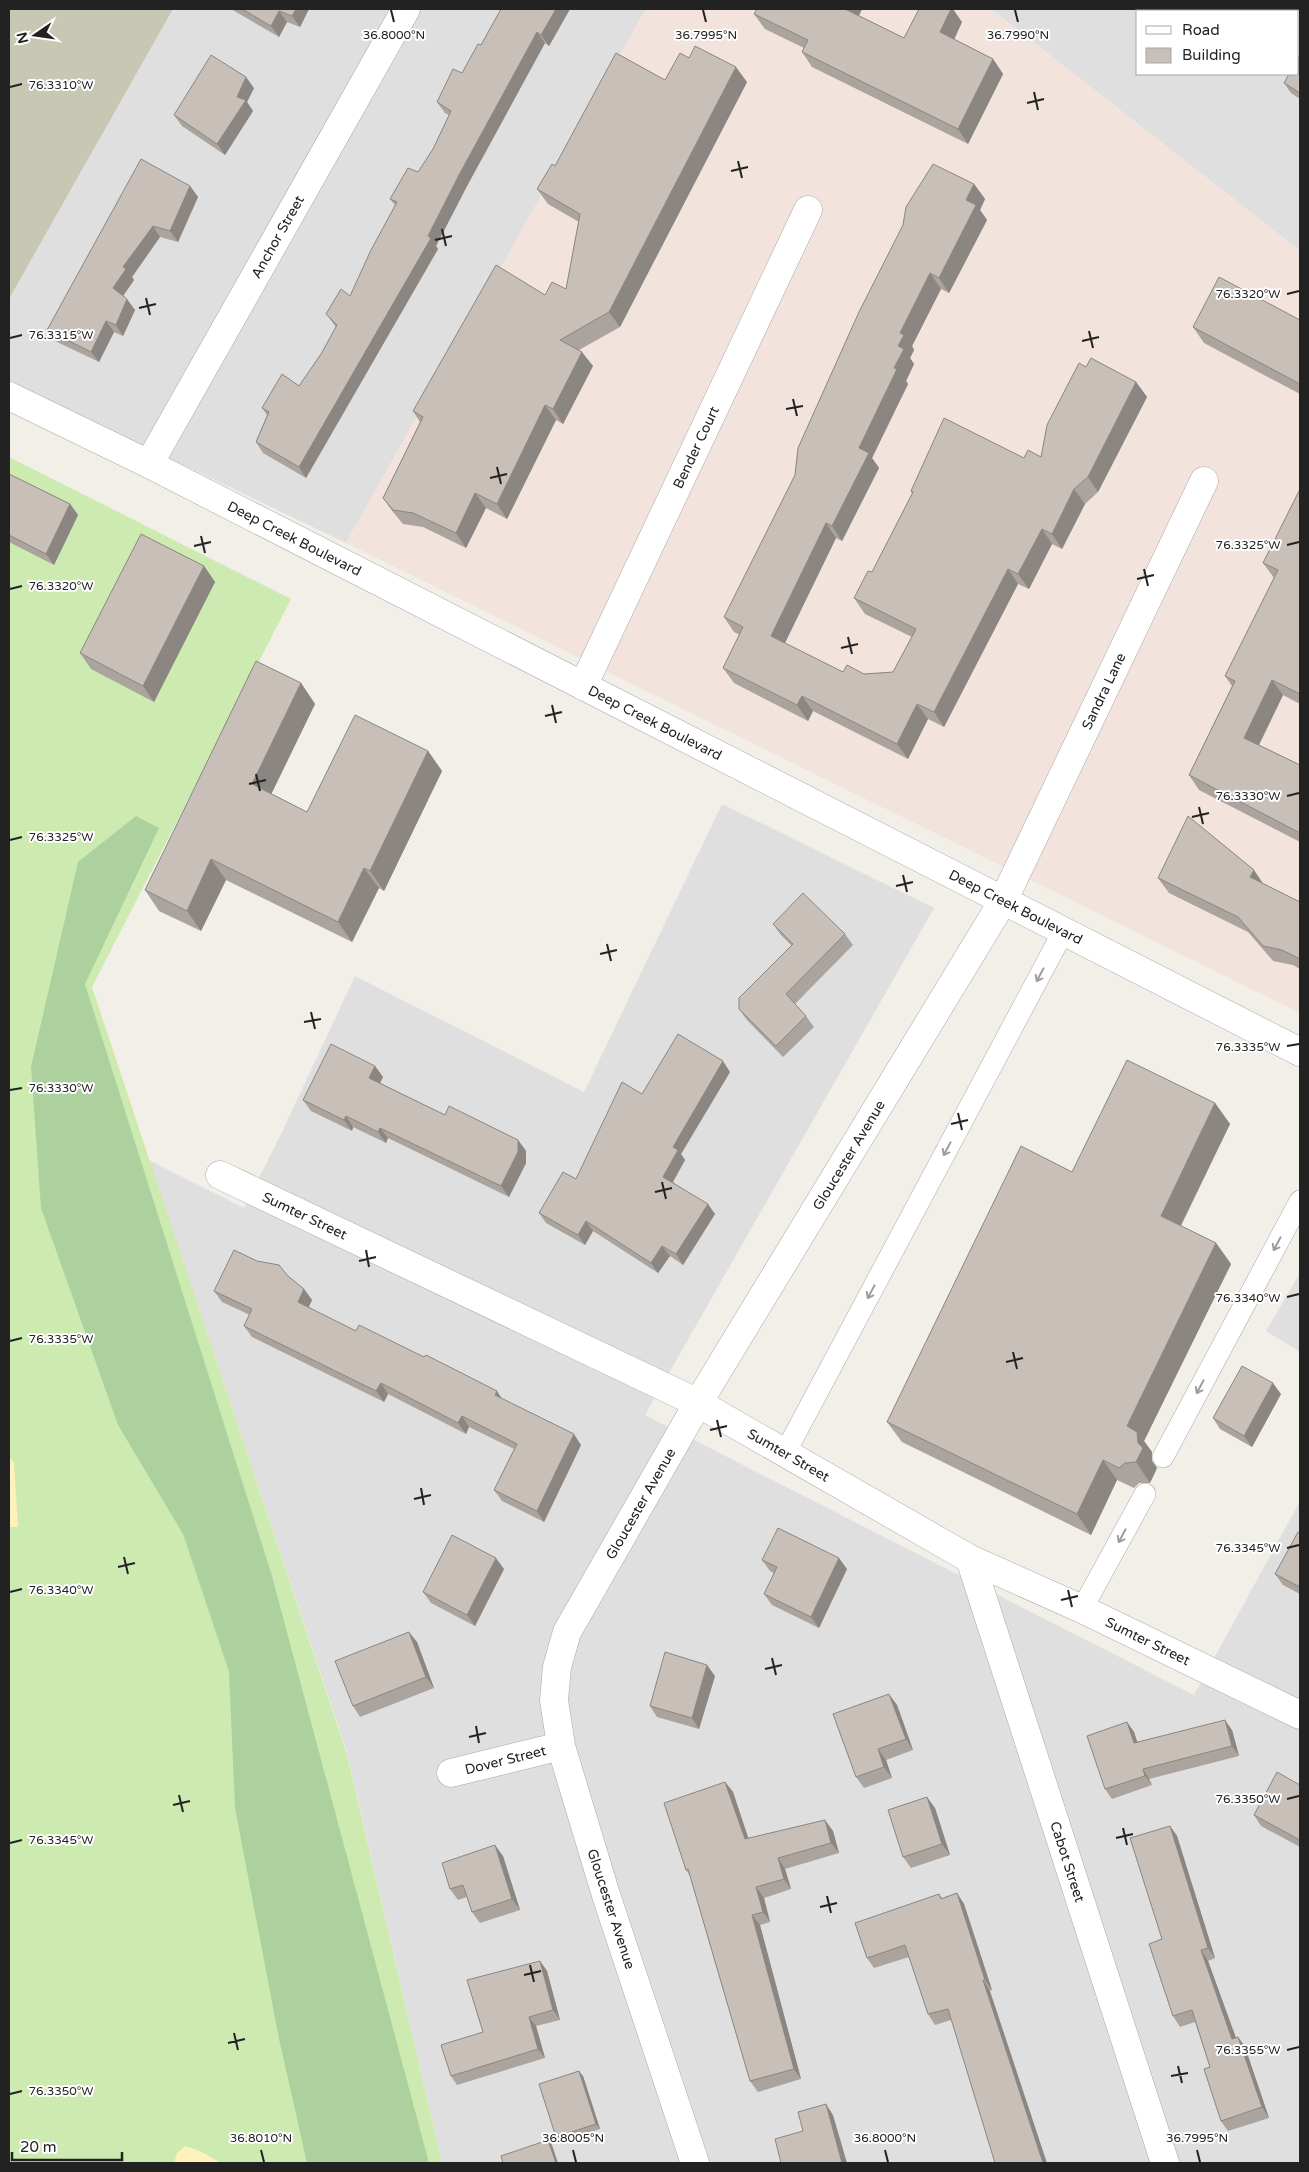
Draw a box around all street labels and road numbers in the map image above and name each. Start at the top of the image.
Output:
street label: Anchor Street [247,192,308,281]
street label: Bender Court [669,403,723,491]
street label: Deep Creek Boulevard [225,497,364,580]
street label: Sandra Lane [1078,650,1129,732]
street label: Deep Creek Boulevard [585,681,725,764]
street label: Deep Creek Boulevard [946,866,1085,948]
street label: Gloucester Avenue [809,1097,889,1213]
street label: Sumter Street [260,1188,351,1243]
street label: Sumter Street [744,1425,833,1486]
street label: Gloucester Avenue [602,1445,679,1562]
street label: Sumter Street [1103,1613,1193,1669]
street label: Dover Street [463,1741,548,1778]
street label: Cabot Street [1047,1819,1089,1905]
street label: Gloucester Avenue [584,1847,638,1971]

